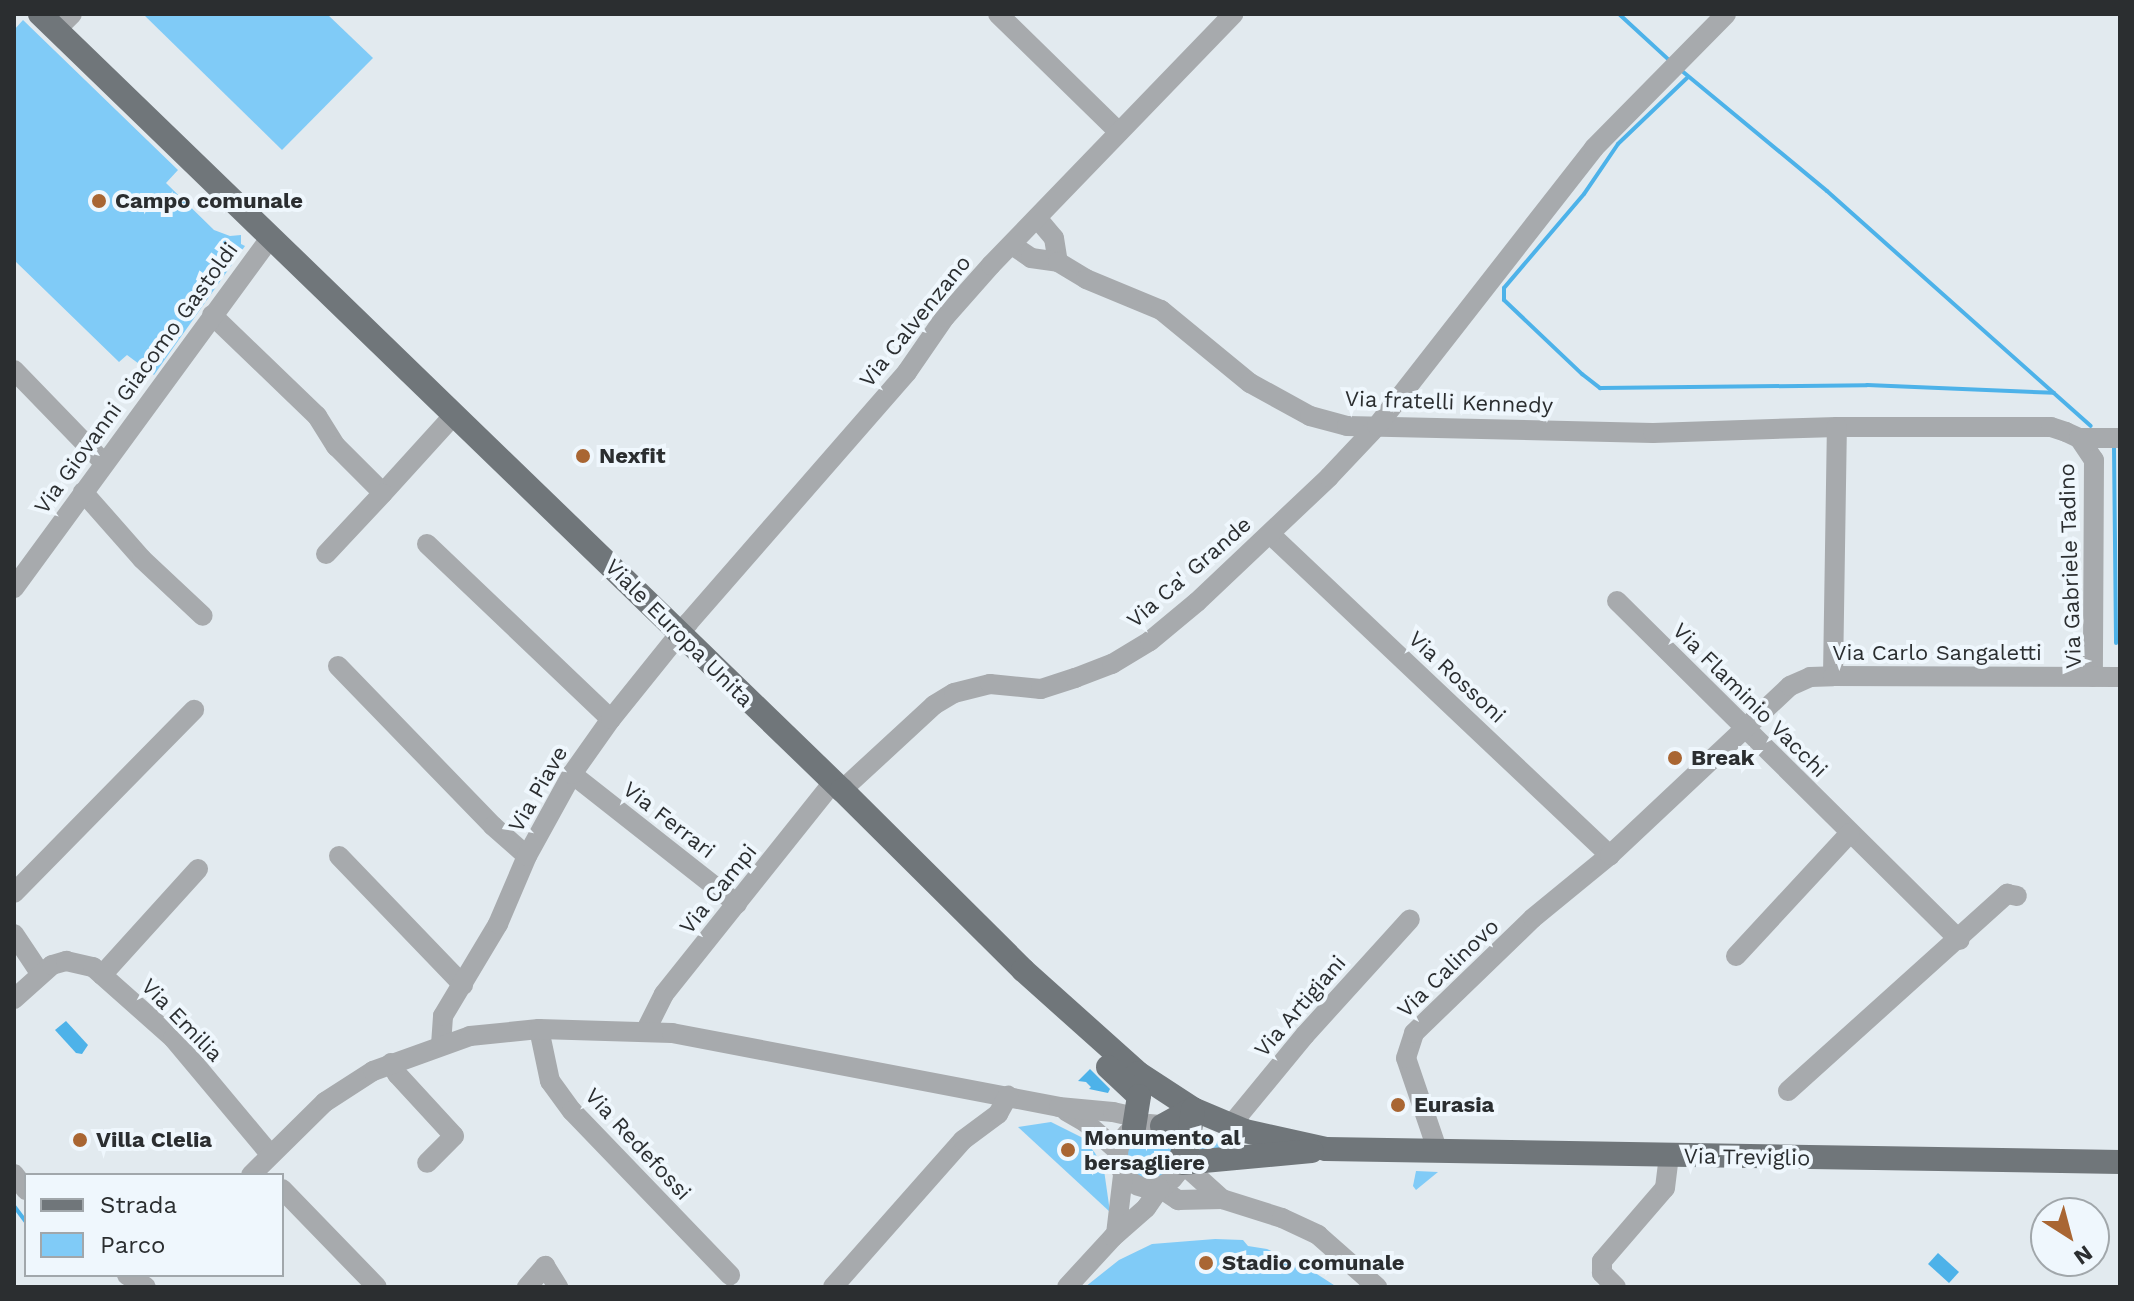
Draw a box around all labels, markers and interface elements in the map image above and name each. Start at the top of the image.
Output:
place label: Campo comunale [115,188,303,214]
marker: Campo comunale [90,192,108,210]
street label: Via Giovanni Giacomo Gastoldi [29,237,243,519]
street label: Via Calvenzano [854,249,976,393]
street label: Via fratelli Kennedy [1344,385,1554,419]
place label: Nexfit [599,443,665,469]
marker: Nexfit [574,447,592,465]
street label: Via Gabriele Tadino [2053,462,2087,670]
street label: Via Ca' Grande [1121,511,1257,633]
street label: Viale Europa Unita [599,553,759,713]
street label: Via Flaminio Vacchi [1667,617,1833,783]
street label: Via Rossoni [1403,625,1511,729]
street label: Via Carlo Sangaletti [1832,640,2042,666]
street label: Via Piave [503,741,573,837]
place label: Break [1691,745,1755,771]
marker: Break [1666,749,1684,767]
street label: Via Ferrari [618,776,720,864]
street label: Via Campi [674,839,762,939]
street label: Via Calinovo [1391,913,1505,1023]
street label: Via Artigiani [1248,949,1352,1063]
street label: Via Emilia [136,973,228,1067]
street label: Via Redefossi [579,1082,697,1206]
place label: Eurasia [1414,1092,1494,1118]
marker: Eurasia [1389,1096,1407,1114]
place label: Monumento al bersagliere [1084,1124,1240,1176]
place label: Villa Clelia [96,1127,212,1153]
marker: Villa Clelia [71,1131,89,1149]
marker: Monumento al bersagliere [1059,1141,1077,1159]
street label: Via Treviglio [1683,1143,1811,1171]
legend [24,1173,284,1277]
text: Strada [100,1191,177,1219]
north arrow [2030,1197,2110,1277]
text: Parco [100,1231,165,1259]
text: N [2069,1240,2097,1270]
place label: Stadio comunale [1222,1250,1405,1276]
marker: Stadio comunale [1197,1254,1215,1272]

